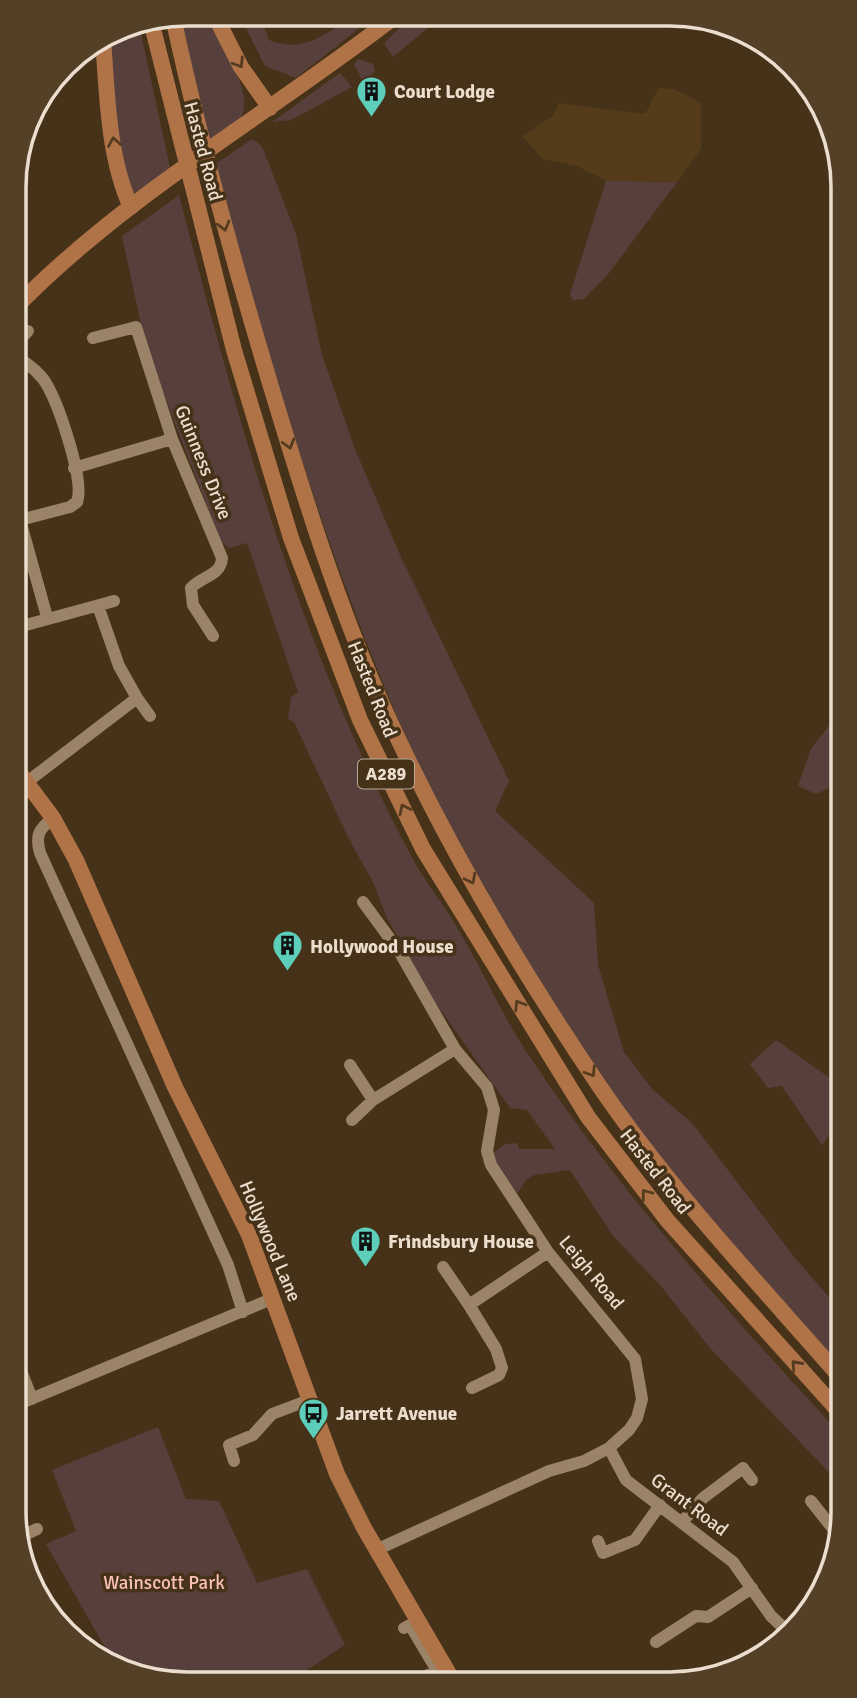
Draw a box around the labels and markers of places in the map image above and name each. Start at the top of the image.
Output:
building icon: Court Lodge [354,74,388,118]
place label: Court Lodge [394,80,495,104]
building icon: Hollywood House [270,929,304,973]
place label: Hollywood House [310,935,454,959]
building icon: Frindsbury House [348,1224,382,1268]
place label: Frindsbury House [388,1230,534,1254]
bus stop icon: Jarrett Avenue [296,1396,330,1440]
place label: Jarrett Avenue [336,1402,457,1426]

